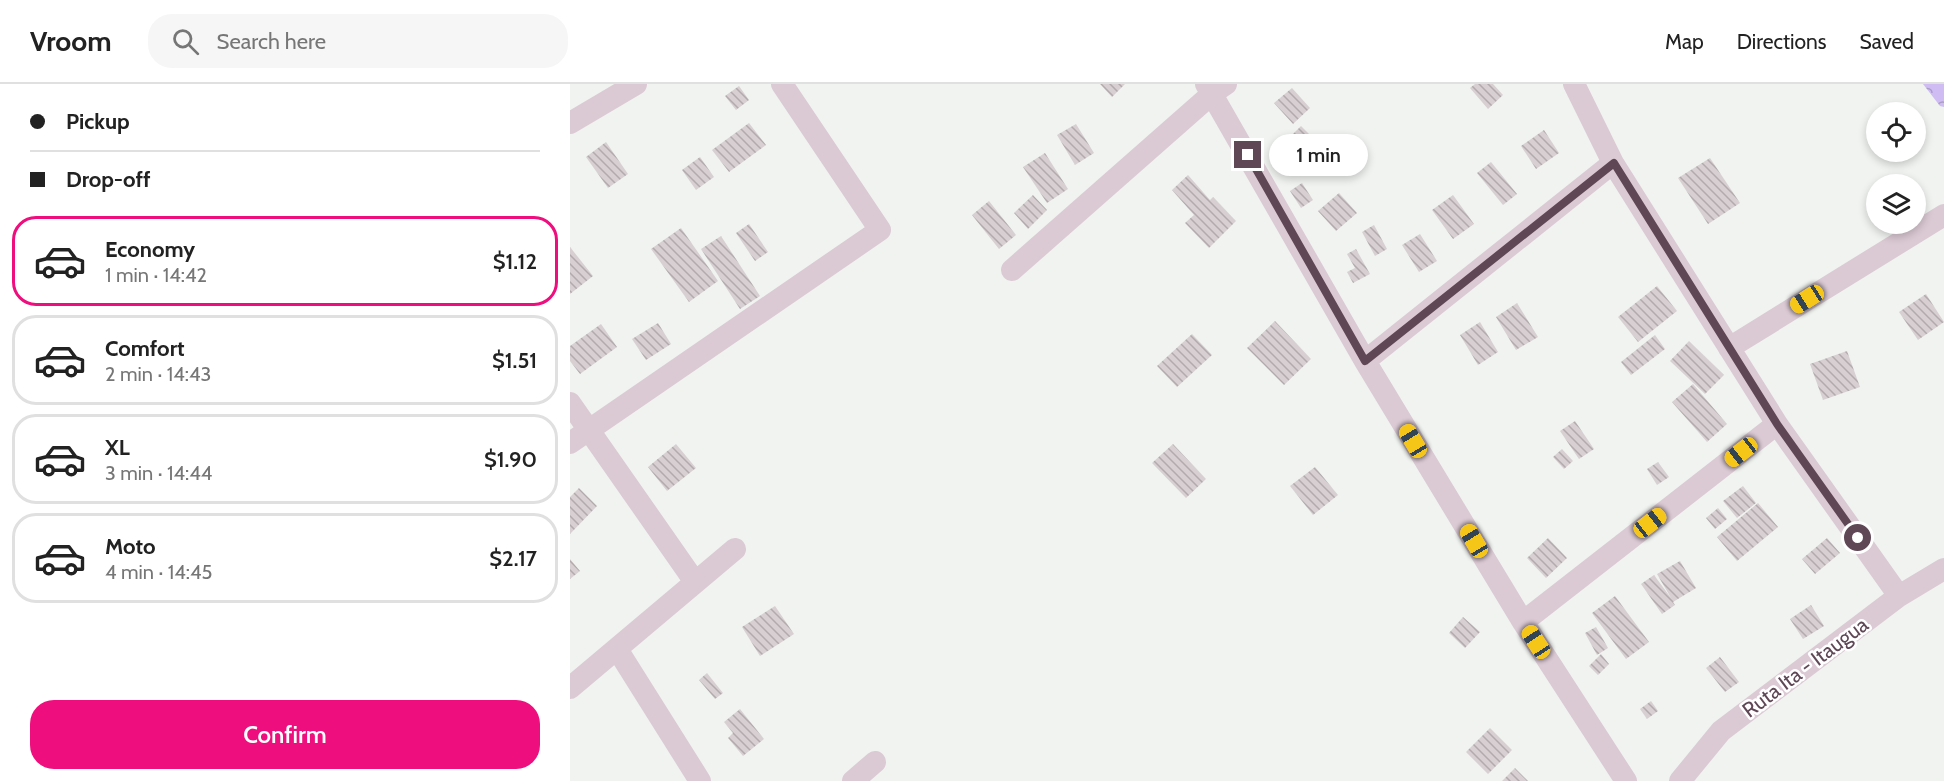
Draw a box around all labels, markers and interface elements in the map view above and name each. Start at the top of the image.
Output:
search box [148,14,568,68]
text: Vroom [30,24,112,58]
icon: search [169,25,202,58]
text: Search here [217,28,326,55]
text: Map [1665,29,1704,54]
text: Directions [1737,29,1826,54]
text: Saved [1859,29,1914,54]
map controls [1866,102,1926,234]
button: locate [1866,102,1926,162]
text: Pickup [66,108,130,135]
callout: 1 min [1269,134,1368,176]
route end [1234,141,1261,168]
text: 1 min [1296,143,1341,167]
text: Drop-off [66,166,150,193]
button: layers [1866,174,1926,234]
icon: car [33,234,87,288]
text: Economy [105,236,195,263]
text: $1.12 [493,248,537,275]
text: 1 min · 14:42 [105,263,207,287]
car [1787,282,1827,316]
icon: car [33,333,87,387]
text: Comfort [105,335,184,362]
text: $1.51 [492,347,537,374]
text: 2 min · 14:43 [105,362,211,386]
car [1396,421,1430,461]
icon: car [33,432,87,486]
text: XL [105,434,130,461]
car [1721,434,1761,470]
text: $1.90 [484,446,537,473]
text: 3 min · 14:44 [105,461,212,485]
car [1630,505,1670,541]
car [1457,521,1491,561]
route start [1844,524,1871,551]
icon: car [33,531,87,585]
text: Moto [105,533,156,560]
text: $2.17 [489,545,537,572]
text: 4 min · 14:45 [105,560,212,584]
street label: Ruta Ita - Itaugua [1737,612,1873,722]
car [1519,622,1553,662]
button: Confirm [30,700,540,769]

